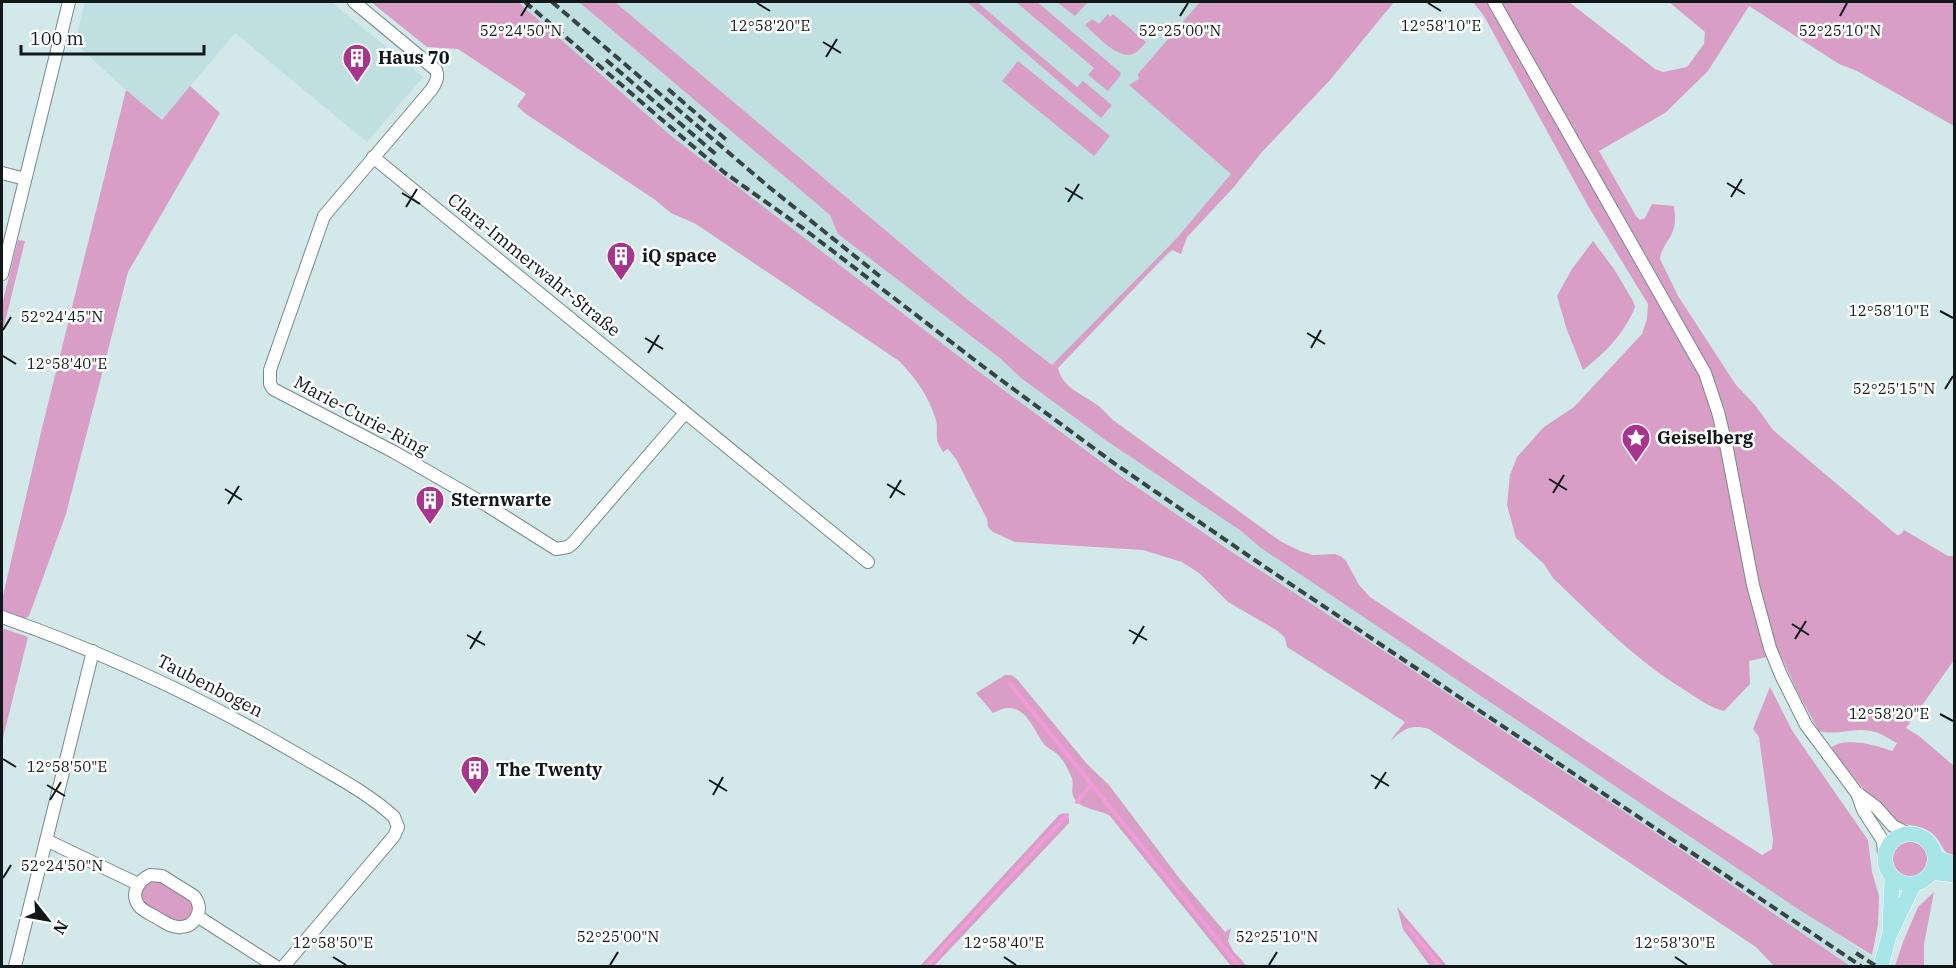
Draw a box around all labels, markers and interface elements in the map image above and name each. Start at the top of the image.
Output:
text: 12°58'20"E [730,16,810,35]
text: 12°58'10"E [1401,16,1481,35]
scale bar [21,18,204,56]
text: 52°24'50"N [480,21,562,40]
text: 52°25'00"N [1139,21,1221,40]
text: 52°25'10"N [1799,21,1881,40]
text: 100 m [30,27,84,50]
building icon: Haus 70 [341,42,373,84]
place label: Haus 70 [378,46,450,69]
street label: Clara-Immerwahr-Straße [443,188,625,341]
building icon: iQ space [605,240,637,282]
place label: iQ space [642,244,717,267]
text: 12°58'10"E [1849,301,1929,320]
text: 52°24'45"N [21,307,103,326]
text: 12°58'40"E [27,354,107,373]
street label: Marie-Curie-Ring [290,370,433,461]
text: 52°25'15"N [1853,379,1935,398]
place icon: Geiselberg [1620,422,1652,464]
place label: Geiselberg [1657,426,1754,449]
building icon: Sternwarte [414,484,446,526]
place label: Sternwarte [451,488,551,511]
street label: Taubenbogen [153,649,267,722]
text: 12°58'20"E [1849,704,1929,723]
building icon: The Twenty [459,754,491,796]
text: 12°58'50"E [27,757,107,776]
place label: The Twenty [496,758,603,781]
text: 52°24'50"N [21,856,103,875]
north arrow [18,890,78,950]
text: N [49,917,73,938]
text: 52°25'00"N [577,927,659,946]
text: 52°25'10"N [1236,927,1318,946]
text: 12°58'50"E [293,933,373,952]
text: 12°58'40"E [964,933,1044,952]
text: 12°58'30"E [1635,933,1715,952]

